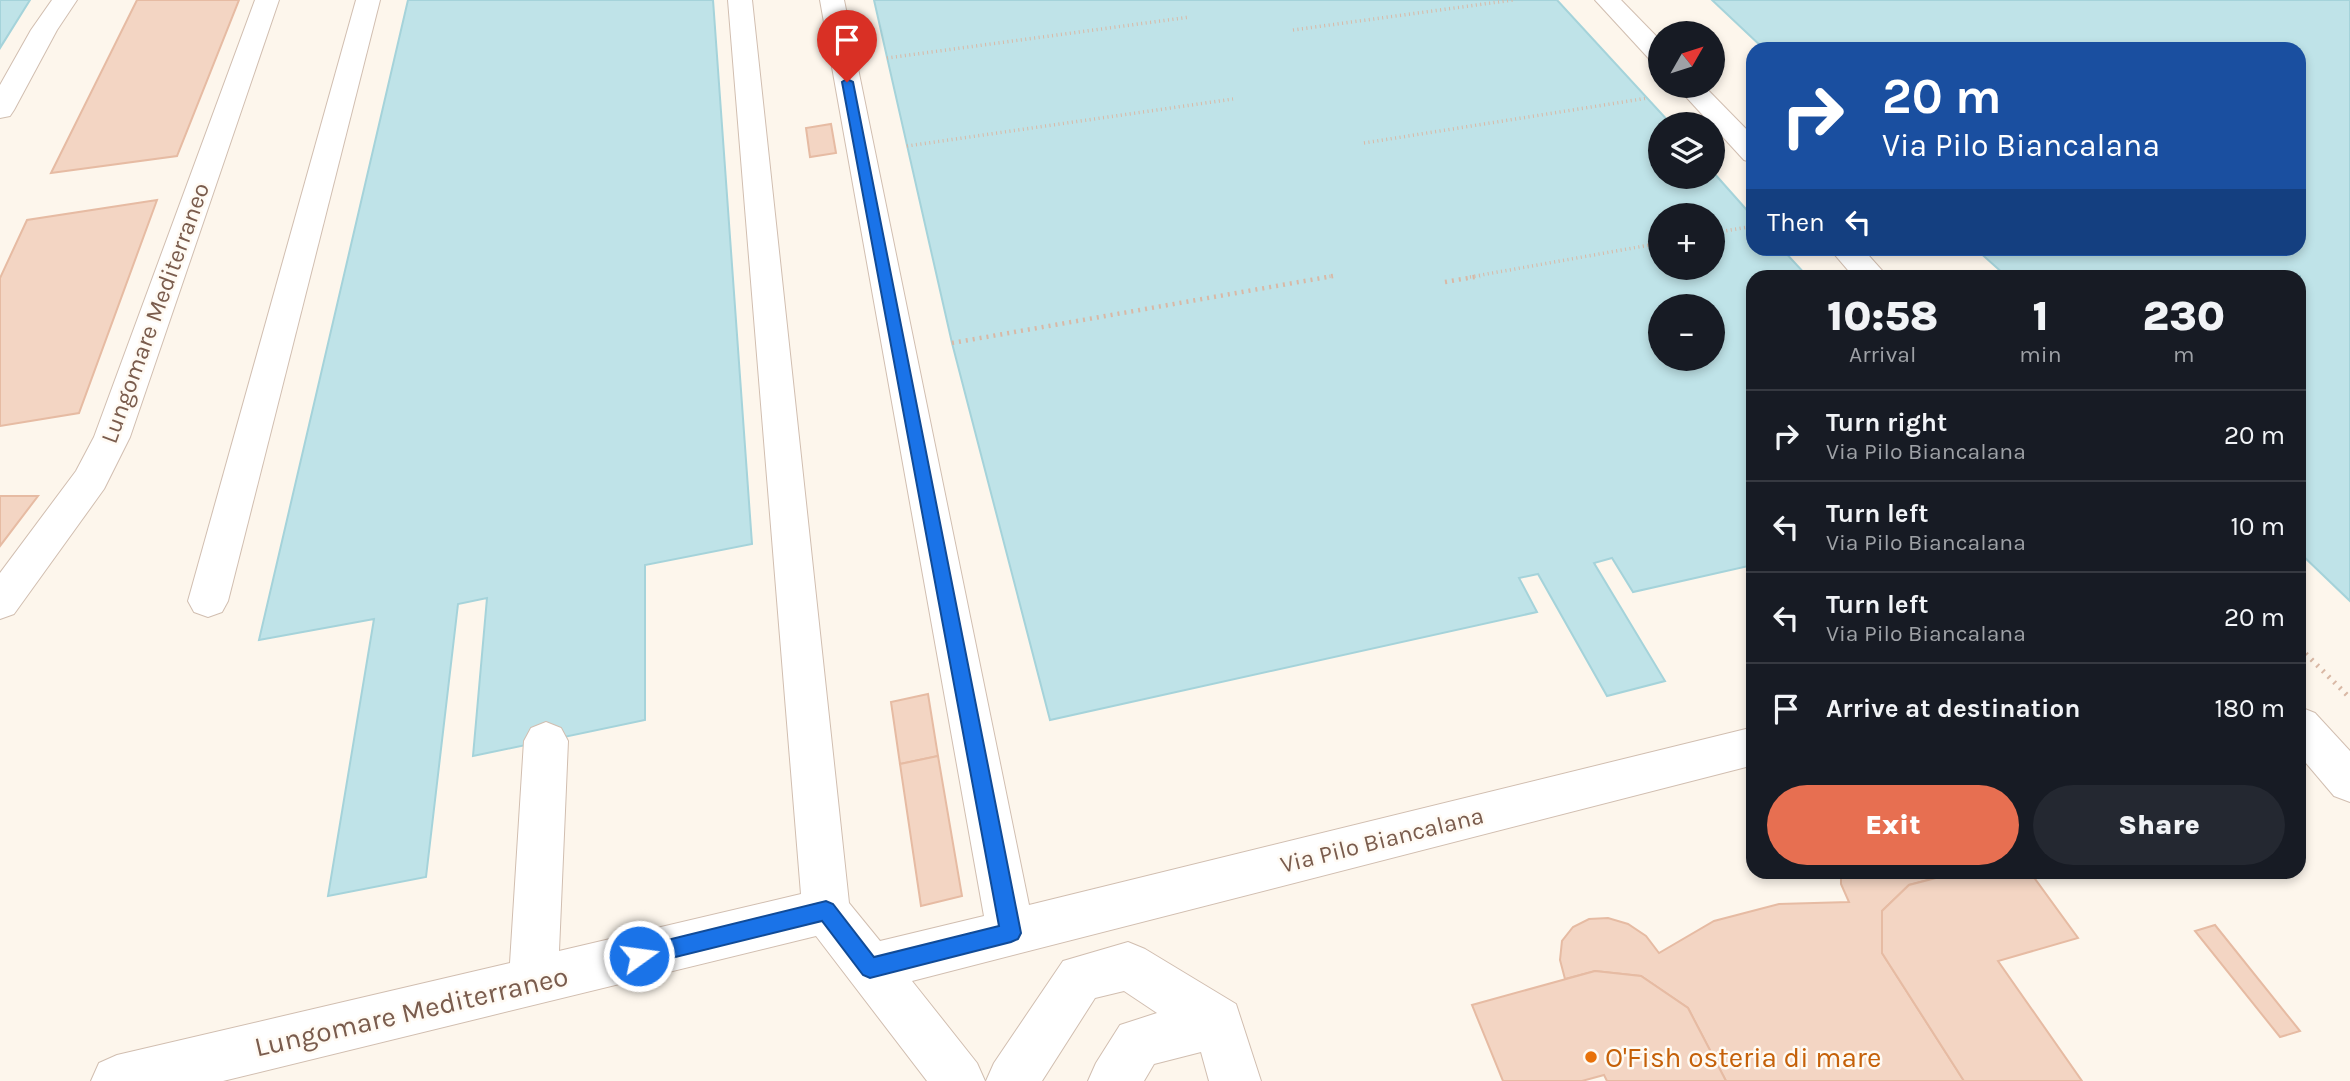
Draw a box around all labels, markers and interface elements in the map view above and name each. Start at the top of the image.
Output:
pin [817,10,877,82]
icon: arrive [828,21,866,59]
north arrow [1648,21,1726,98]
map controls [1648,21,1725,371]
text: 20 m [1882,68,2002,125]
icon: right [1767,70,1858,161]
button: layers [1648,112,1725,189]
text: Via Pilo Biancalana [1882,127,2160,164]
street label: Lungomare Mediterraneo [95,179,215,447]
button: + [1648,203,1725,280]
icon: left [1839,203,1877,241]
text: Then [1767,207,1825,238]
text: 10:58 [1827,291,1938,341]
text: 1 [2032,291,2049,341]
text: 230 [2143,291,2225,341]
button: − [1648,294,1725,371]
text: Arrival [1849,341,1916,368]
text: min [2019,341,2062,368]
text: m [2173,341,2195,368]
text: Turn right [1826,407,1947,438]
icon: right [1767,417,1805,455]
text: 20 m [2224,420,2285,451]
text: Via Pilo Biancalana [1826,438,2026,465]
text: Turn left [1826,498,1928,529]
icon: left [1767,508,1805,546]
text: 10 m [2230,511,2285,542]
text: Via Pilo Biancalana [1826,529,2026,556]
text: Turn left [1826,589,1928,620]
icon: left [1767,599,1805,637]
text: 20 m [2224,602,2285,633]
text: Via Pilo Biancalana [1826,620,2026,647]
icon: arrive [1767,690,1805,728]
text: Arrive at destination [1826,693,2080,724]
text: 180 m [2215,693,2285,724]
button: Exit [1767,785,2019,865]
button: Share [2033,785,2285,865]
street label: Via Pilo Biancalana [1277,801,1487,879]
position arrow [602,919,676,993]
street label: Lungomare Mediterraneo [251,959,571,1064]
place label: O'Fish osteria di mare [1605,1041,1881,1074]
marker: O'Fish osteria di mare [1583,1049,1599,1065]

